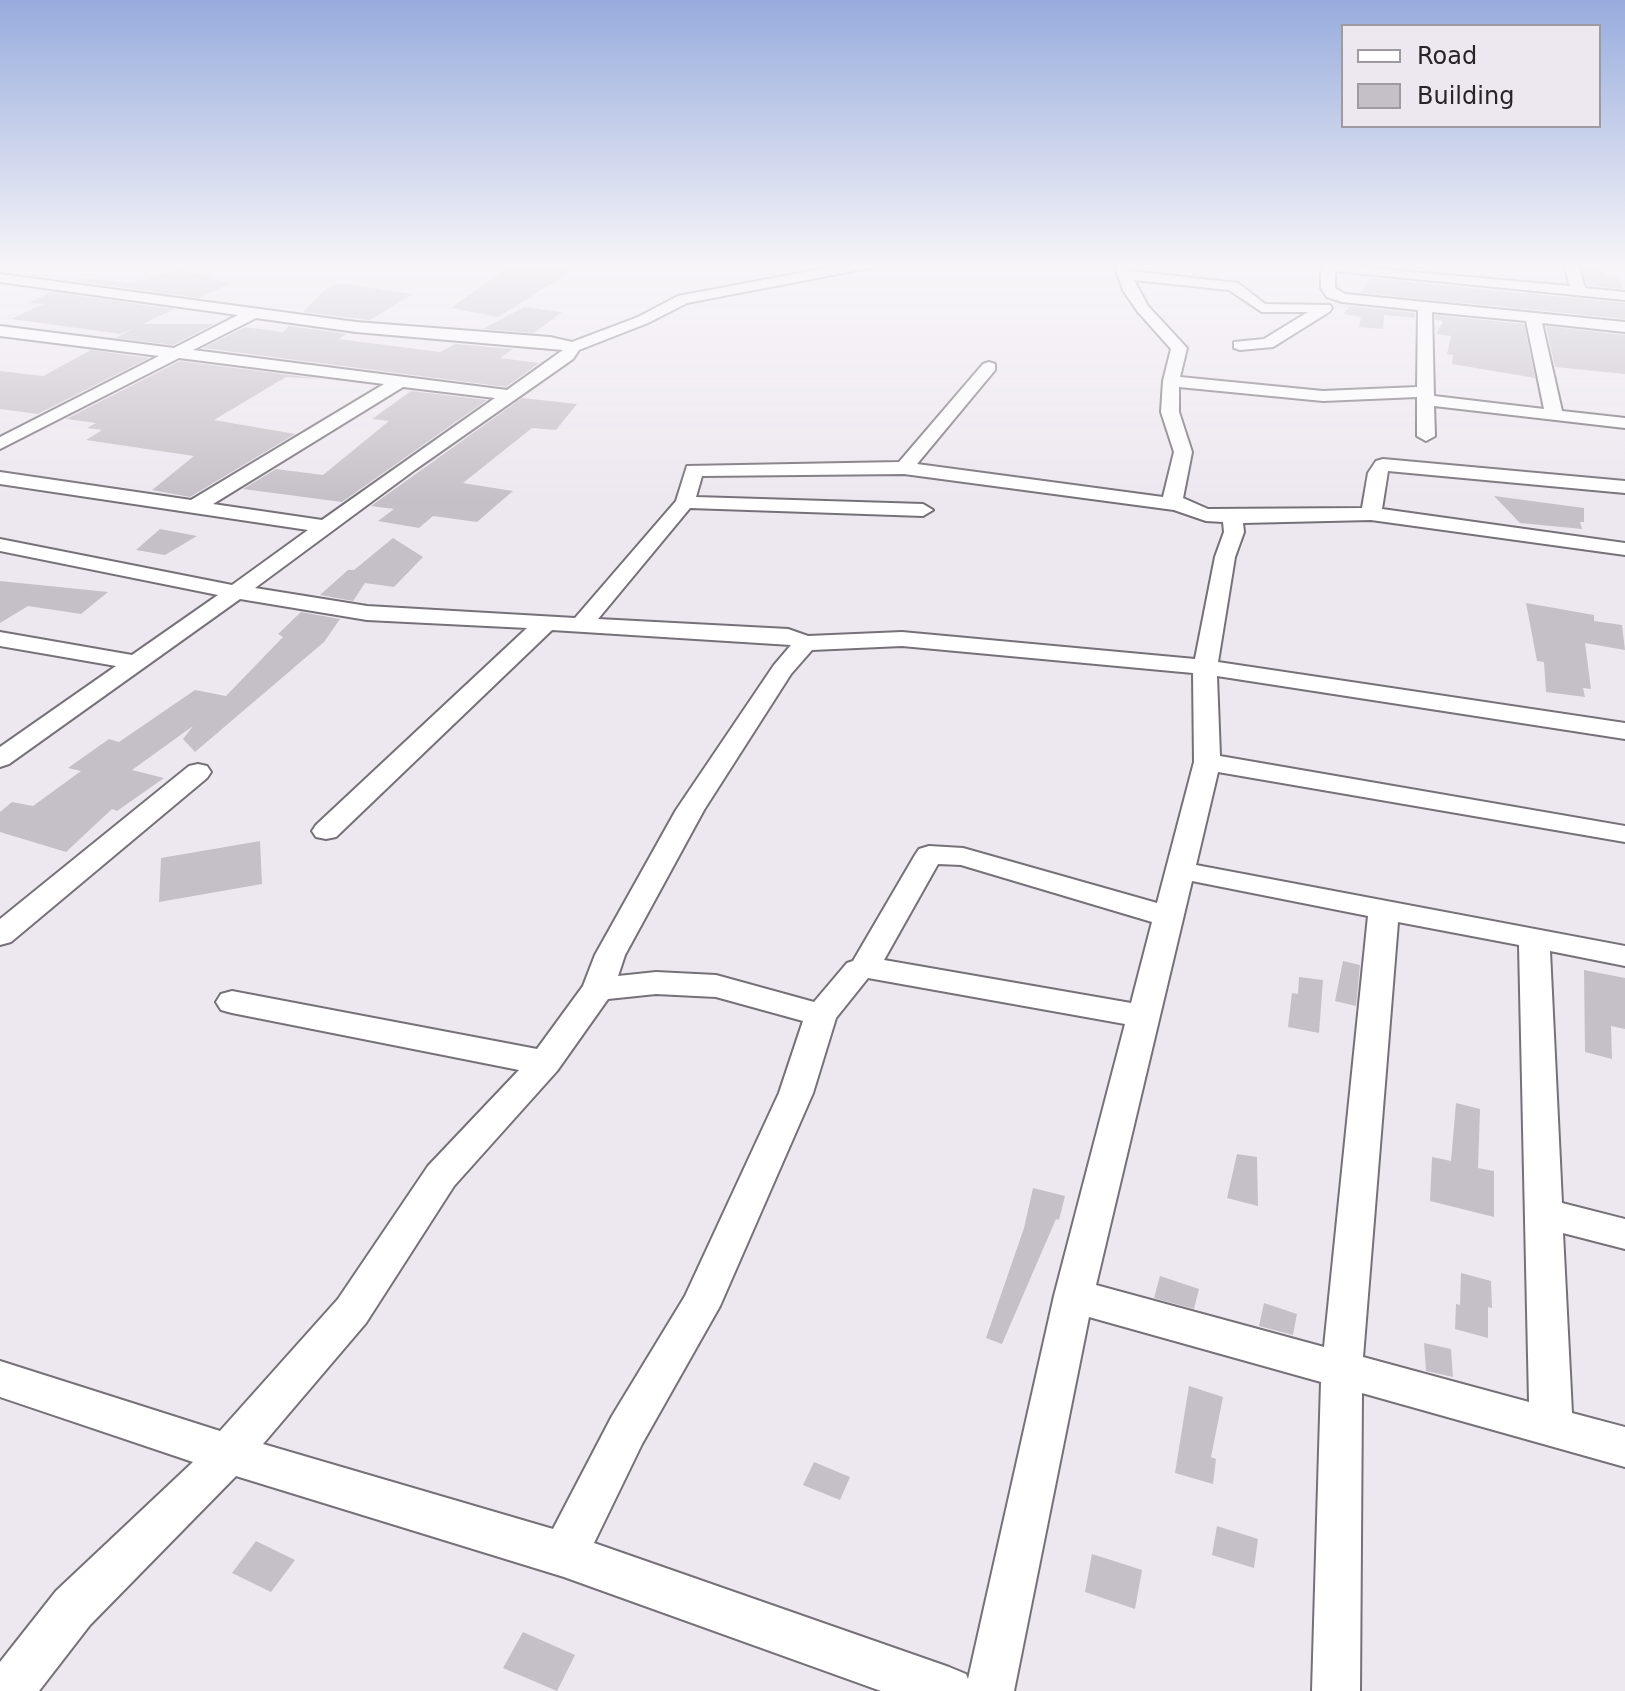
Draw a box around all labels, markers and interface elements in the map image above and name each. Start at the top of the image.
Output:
legend [1341,24,1601,128]
text: Road [1417,42,1477,70]
text: Building [1417,82,1514,110]

